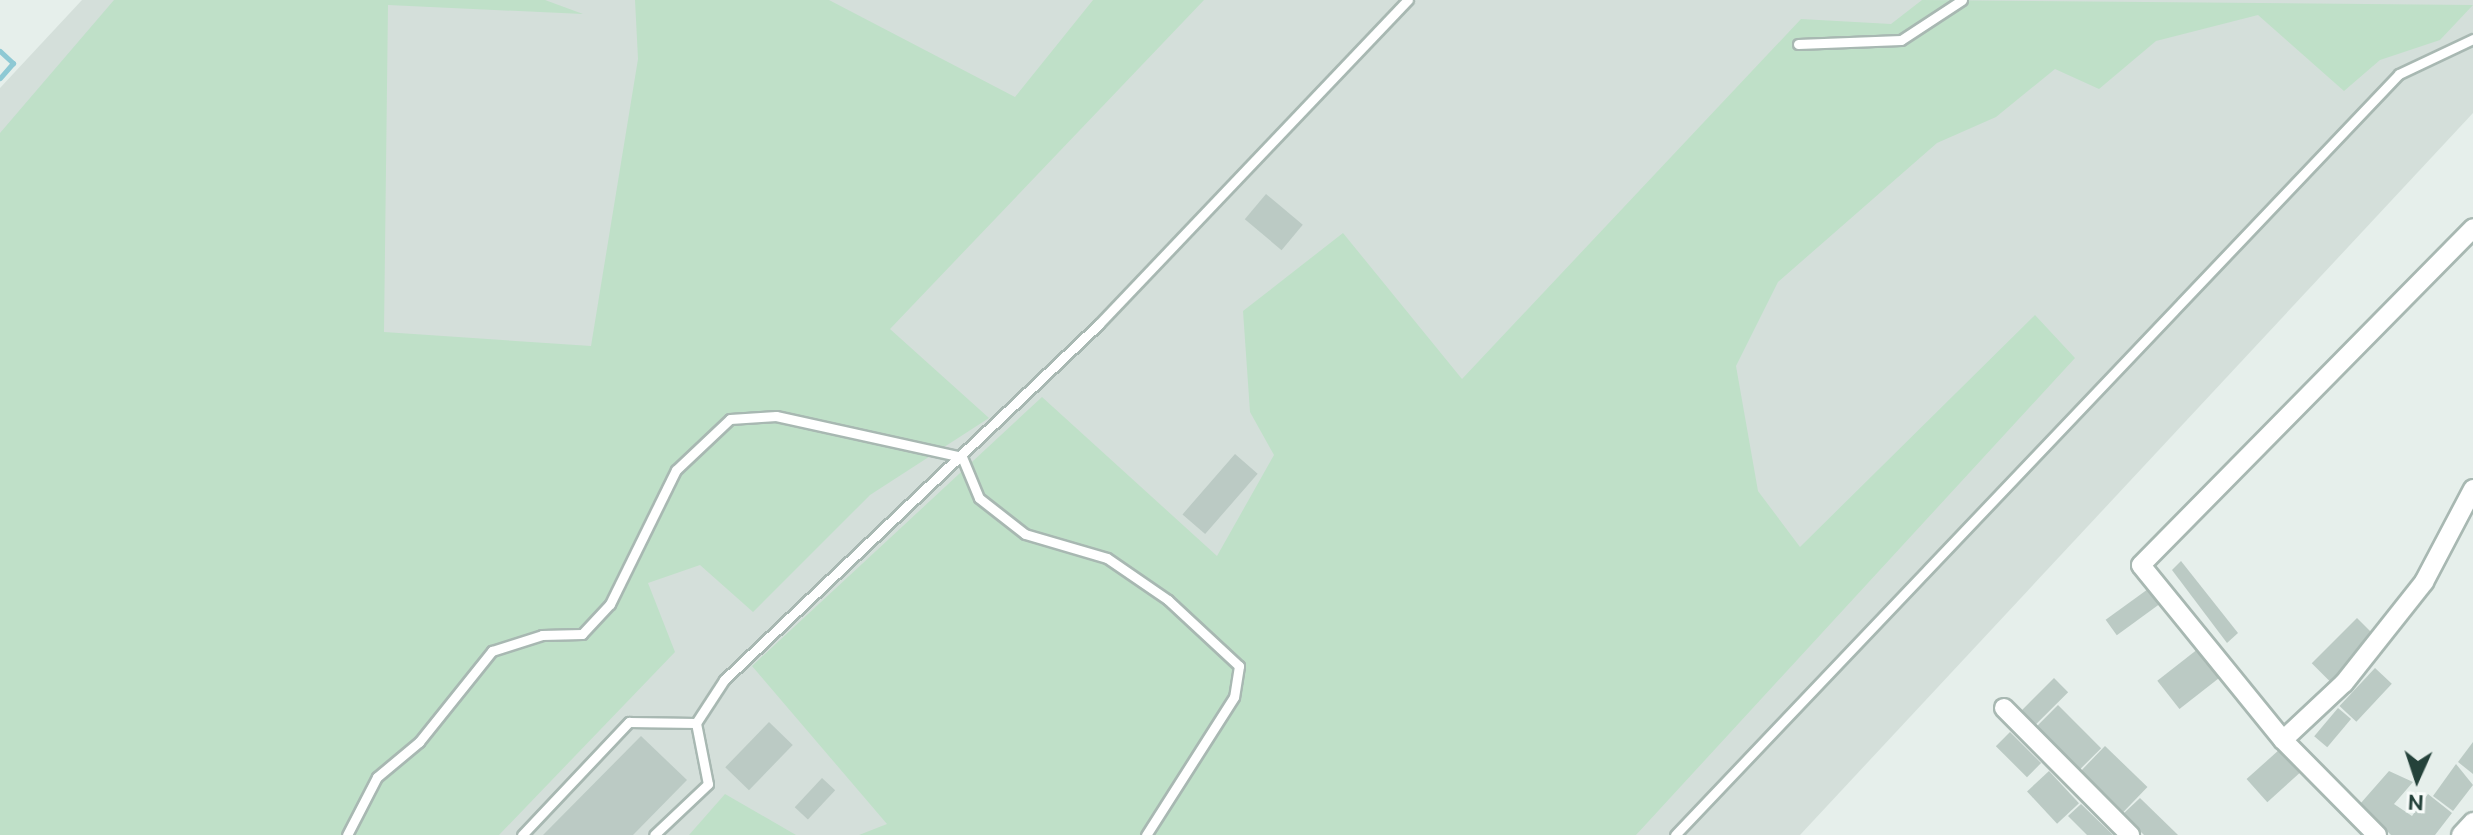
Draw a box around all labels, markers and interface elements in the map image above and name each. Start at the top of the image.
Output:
north arrow [2377,739,2457,819]
text: N [2407,791,2425,816]

